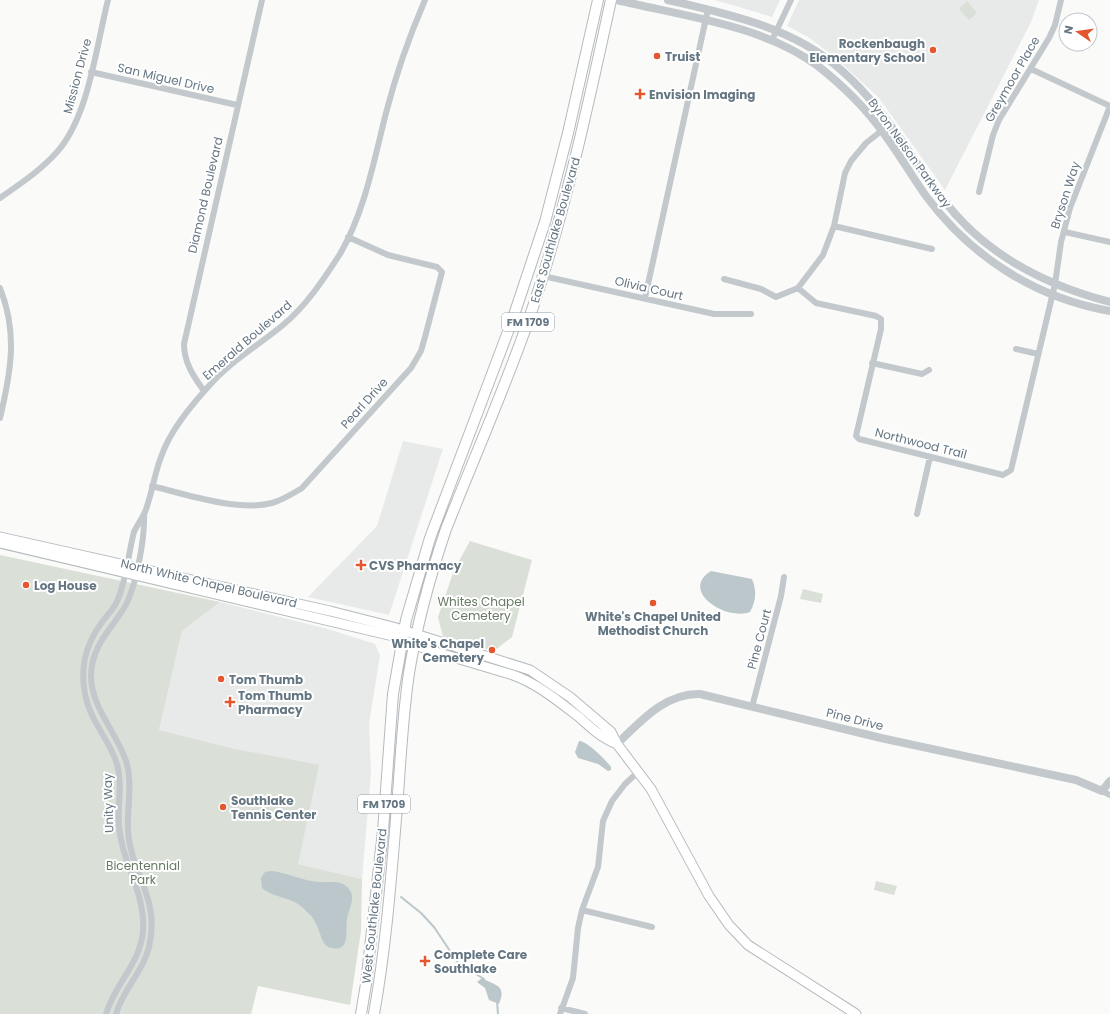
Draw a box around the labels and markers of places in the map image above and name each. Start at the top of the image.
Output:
place label: Rockenbaugh Elementary School [810,35,925,66]
marker: Rockenbaugh Elementary School [928,45,938,55]
place label: Truist [665,48,701,65]
marker: Truist [652,51,662,61]
place label: Envision Imaging [649,86,755,103]
marker: Envision Imaging [634,88,646,100]
place label: CVS Pharmacy [369,557,462,574]
marker: CVS Pharmacy [356,560,366,570]
place label: Log House [34,577,97,594]
marker: Log House [21,580,31,590]
marker: White's Chapel United Methodist Church [648,598,658,608]
place label: White's Chapel United Methodist Church [585,608,721,639]
place label: White's Chapel Cemetery [391,635,484,666]
marker: White's Chapel Cemetery [487,645,497,655]
place label: Tom Thumb [229,671,303,688]
marker: Tom Thumb [216,674,226,684]
place label: Tom Thumb Pharmacy [238,687,312,718]
marker: Tom Thumb Pharmacy [225,697,235,707]
place label: Southlake Tennis Center [231,792,316,823]
marker: Southlake Tennis Center [218,802,228,812]
place label: Complete Care Southlake [434,946,528,977]
marker: Complete Care Southlake [419,955,431,967]

